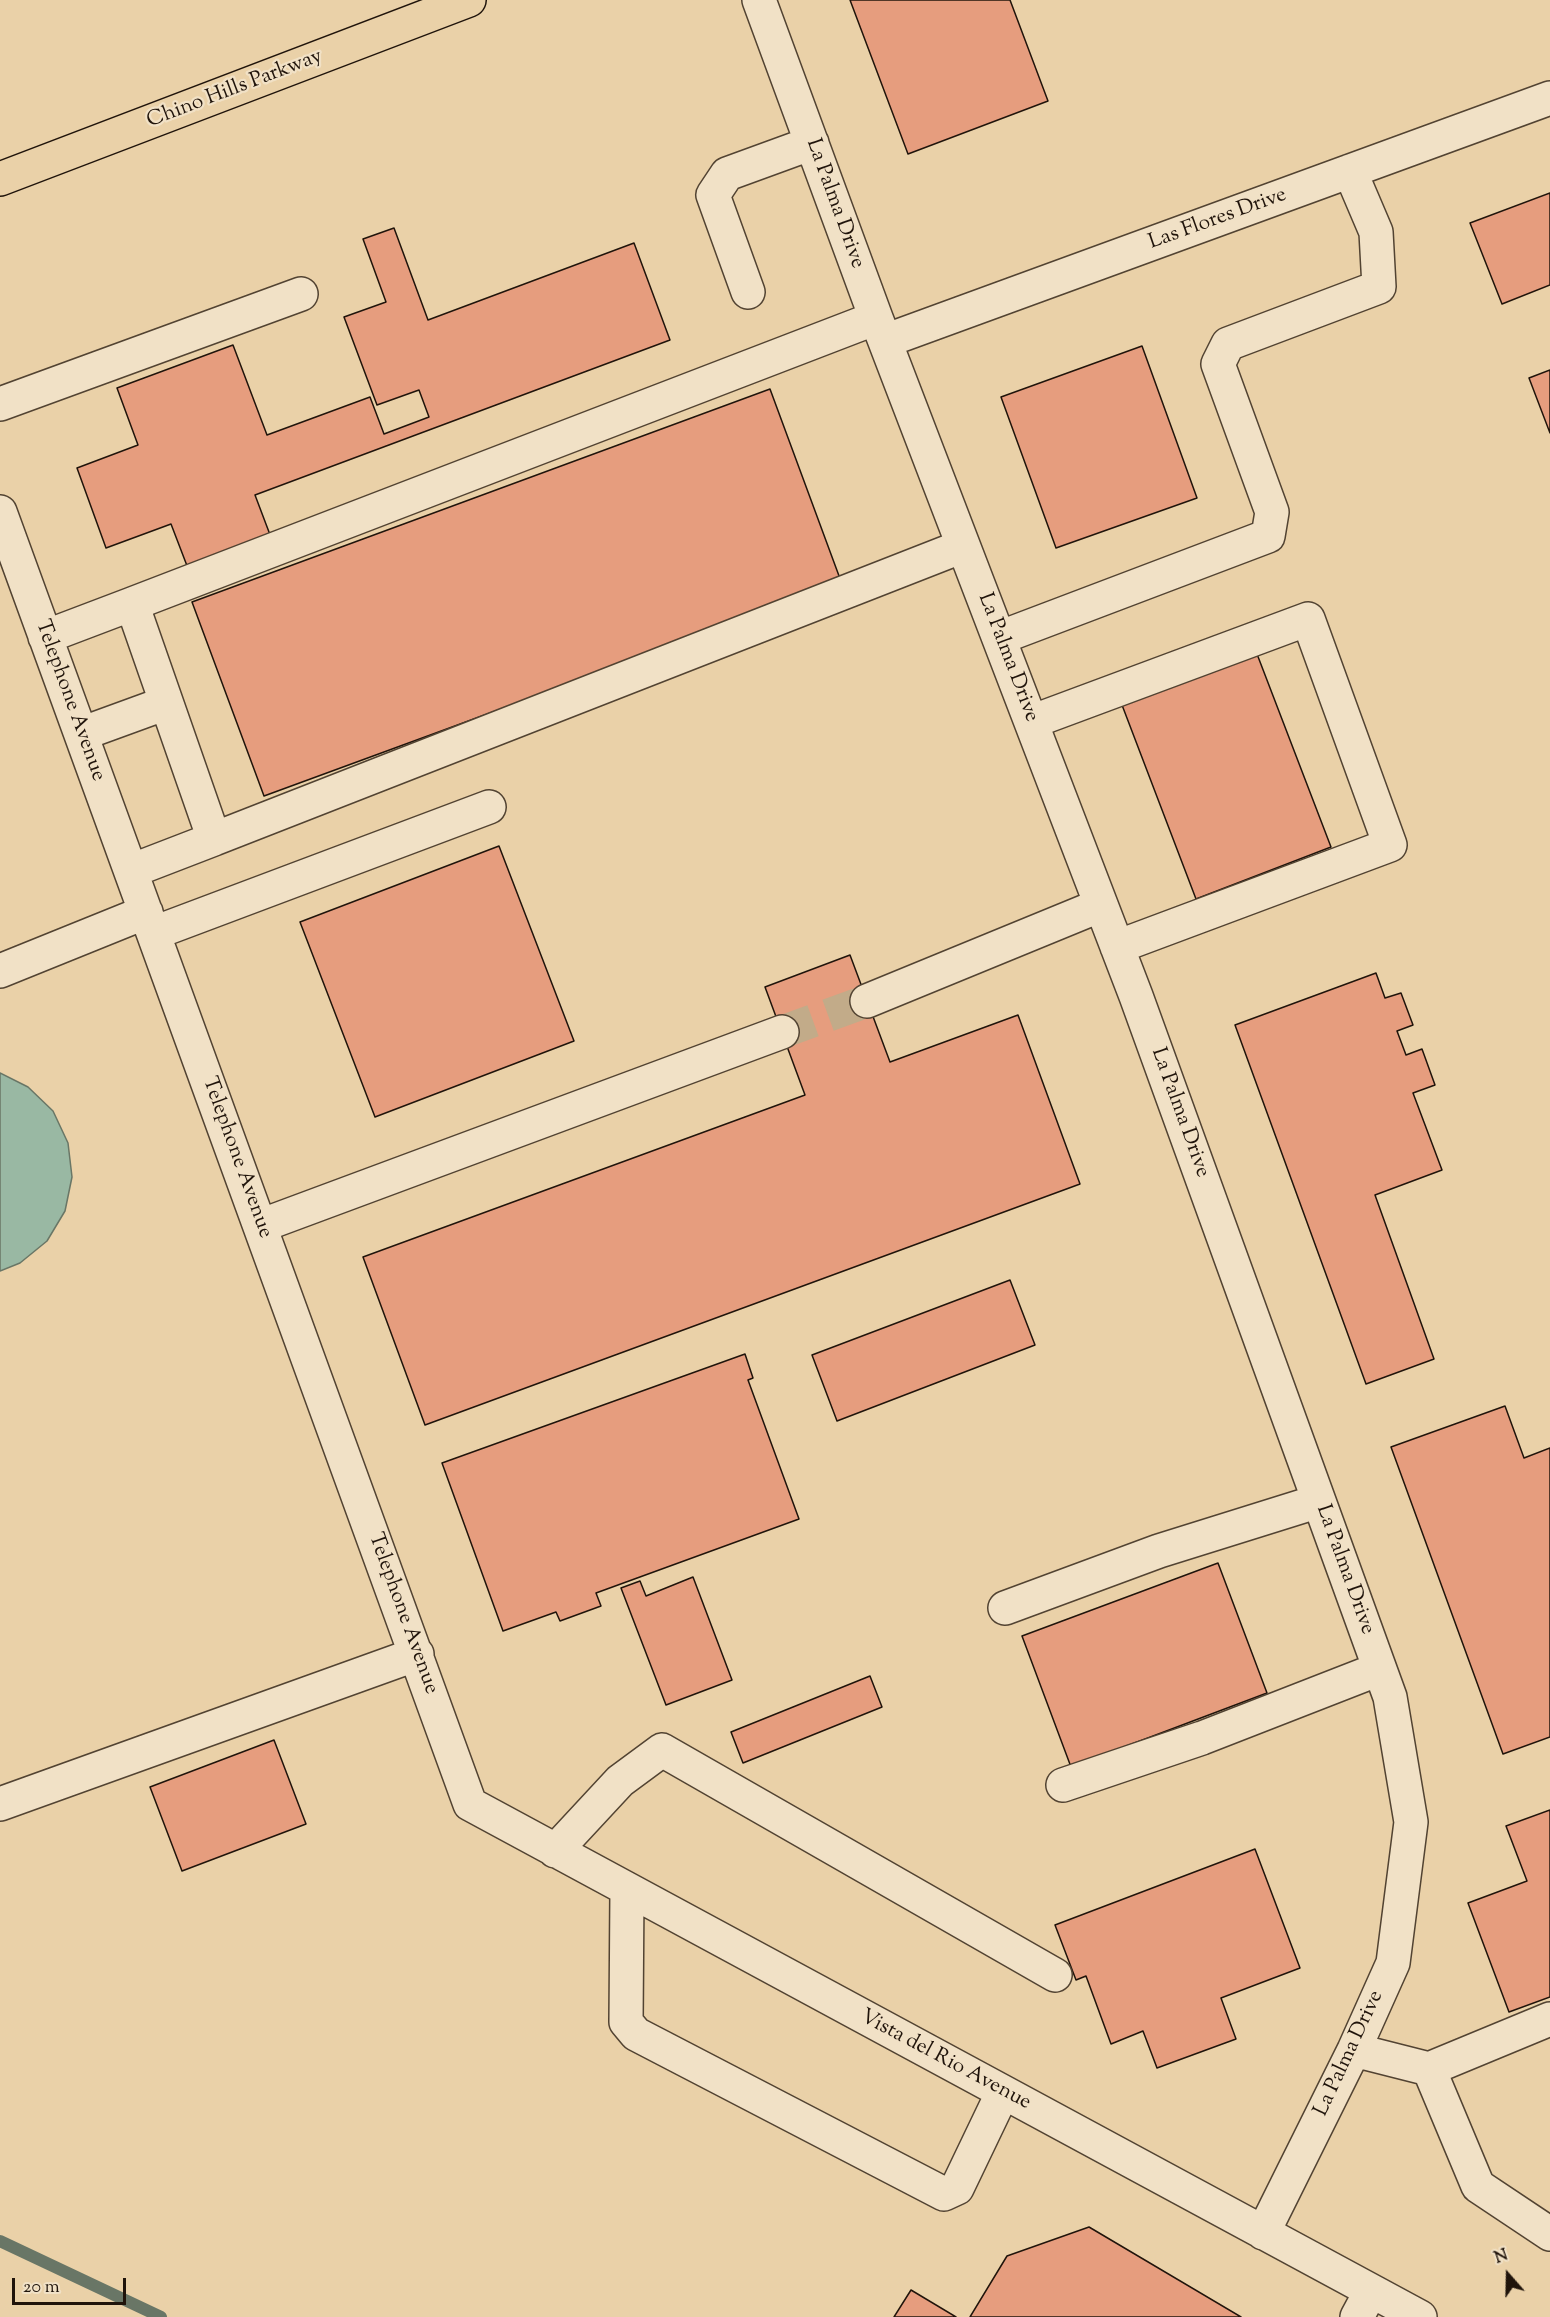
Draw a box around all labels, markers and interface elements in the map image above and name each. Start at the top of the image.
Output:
street label: Chino Hills Parkway [144,45,326,135]
street label: La Palma Drive [799,136,869,272]
street label: Las Flores Drive [1146,183,1290,257]
street label: La Palma Drive [971,590,1043,726]
street label: Telephone Avenue [28,617,110,785]
street label: La Palma Drive [1144,1045,1214,1181]
street label: Telephone Avenue [195,1074,277,1242]
street label: La Palma Drive [1309,1502,1379,1638]
street label: Telephone Avenue [361,1530,443,1698]
street label: La Palma Drive [1310,1987,1390,2121]
street label: Vista del Rio Avenue [855,2005,1035,2117]
north arrow [1478,2245,1538,2305]
text: N [1492,2245,1512,2271]
scale bar [15,2266,129,2304]
text: 20 m [23,2275,60,2301]

